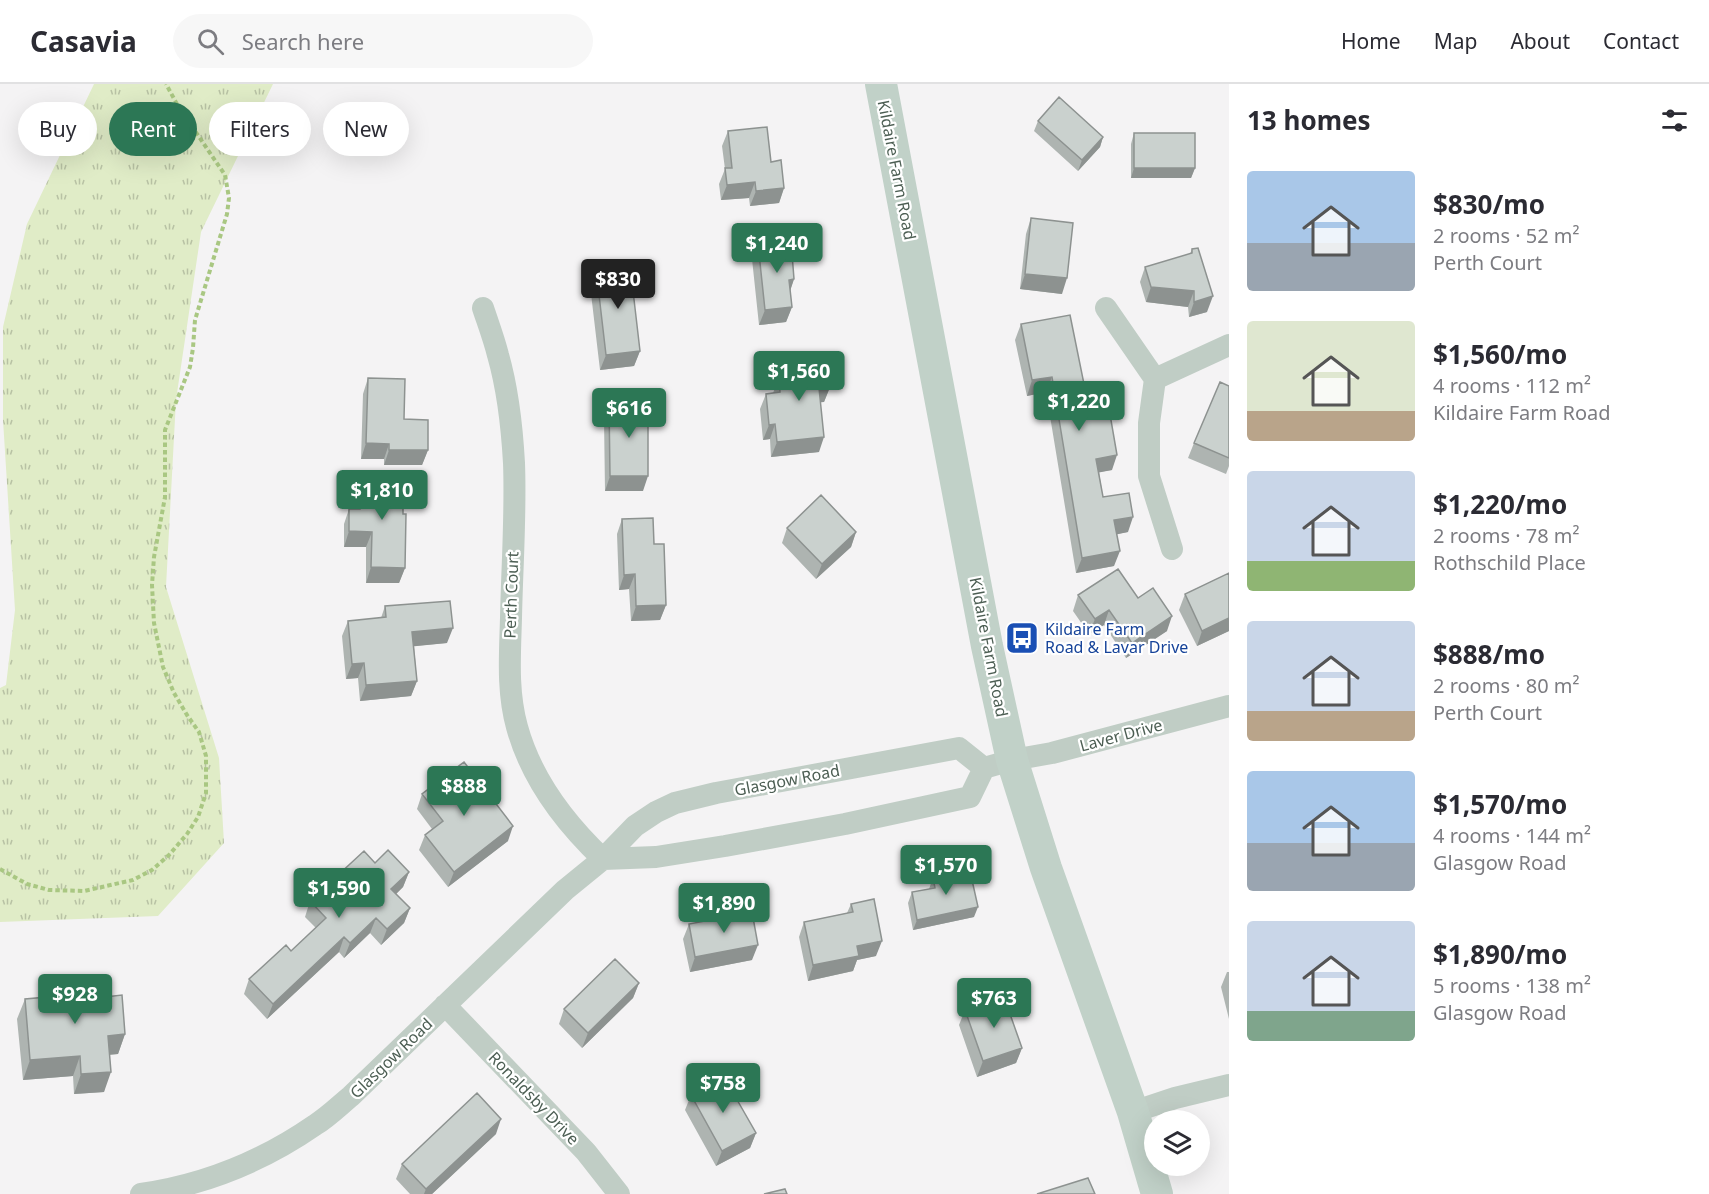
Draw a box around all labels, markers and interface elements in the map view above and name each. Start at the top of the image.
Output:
search box [173,14,593,68]
text: Casavia [30,22,137,60]
icon: search [194,25,227,58]
text: Search here [242,26,364,56]
text: Home [1341,27,1401,55]
text: Map [1434,27,1477,55]
text: About [1510,27,1570,55]
text: Contact [1603,27,1679,55]
street label: Kildaire Farm Road [873,98,921,242]
chip: Buy [18,102,97,156]
chip: Rent [109,102,197,156]
chip: Filters [209,102,311,156]
chip: New [323,102,409,156]
text: 13 homes [1247,102,1371,138]
icon: filters [1658,104,1691,137]
text: $830/mo [1433,186,1545,222]
icon: home [1295,195,1367,267]
text: 2 rooms · 52 m² [1433,222,1580,249]
pin: $1,240 [728,223,826,274]
text: $1,240 [746,229,808,256]
text: Perth Court [1433,249,1542,276]
pin: $830 [582,259,654,310]
text: $830 [595,265,641,292]
text: $1,560/mo [1433,336,1567,372]
icon: home [1295,345,1367,417]
pin: $1,560 [750,351,848,402]
text: $1,560 [768,357,830,384]
text: 4 rooms · 112 m² [1433,372,1591,399]
pin: $1,220 [1030,381,1128,432]
text: $1,220 [1048,387,1110,414]
pin: $616 [593,388,665,439]
text: $616 [606,394,652,421]
text: Kildaire Farm Road [1433,399,1611,426]
pin: $1,810 [333,470,431,521]
text: $1,810 [351,476,413,503]
text: $1,220/mo [1433,486,1567,522]
icon: home [1295,495,1367,567]
text: 2 rooms · 78 m² [1433,522,1580,549]
text: Rothschild Place [1433,549,1586,576]
street label: Perth Court [498,551,524,639]
street label: Kildaire Farm Road [965,575,1013,719]
place label: Kildaire Farm Road & Lavar Drive [1045,618,1188,658]
bus stop icon: Kildaire Farm Road & Lavar Drive [1004,620,1040,656]
text: $888/mo [1433,636,1545,672]
icon: home [1295,645,1367,717]
text: 2 rooms · 80 m² [1433,672,1580,699]
text: Perth Court [1433,699,1542,726]
street label: Laver Drive [1077,713,1165,757]
street label: Glasgow Road [732,759,842,801]
pin: $888 [428,766,500,817]
text: $888 [441,772,487,799]
text: $1,570/mo [1433,786,1567,822]
icon: home [1295,795,1367,867]
text: 4 rooms · 144 m² [1433,822,1591,849]
pin: $1,570 [897,845,995,896]
text: Glasgow Road [1433,849,1567,876]
text: $1,570 [915,851,977,878]
pin: $1,590 [290,868,388,919]
text: $1,590 [308,874,370,901]
pin: $1,890 [675,883,773,934]
text: $1,890 [693,889,755,916]
text: $1,890/mo [1433,936,1567,972]
icon: home [1295,945,1367,1017]
text: 5 rooms · 138 m² [1433,972,1591,999]
pin: $928 [39,974,111,1025]
pin: $763 [958,978,1030,1029]
text: $928 [52,980,98,1007]
text: $763 [971,984,1017,1011]
text: Glasgow Road [1433,999,1567,1026]
street label: Glasgow Road [345,1013,437,1103]
street label: Ronaldsby Drive [484,1047,584,1149]
pin: $758 [687,1063,759,1114]
text: $758 [700,1069,746,1096]
map controls [1144,1110,1210,1176]
button: layers [1144,1110,1210,1176]

